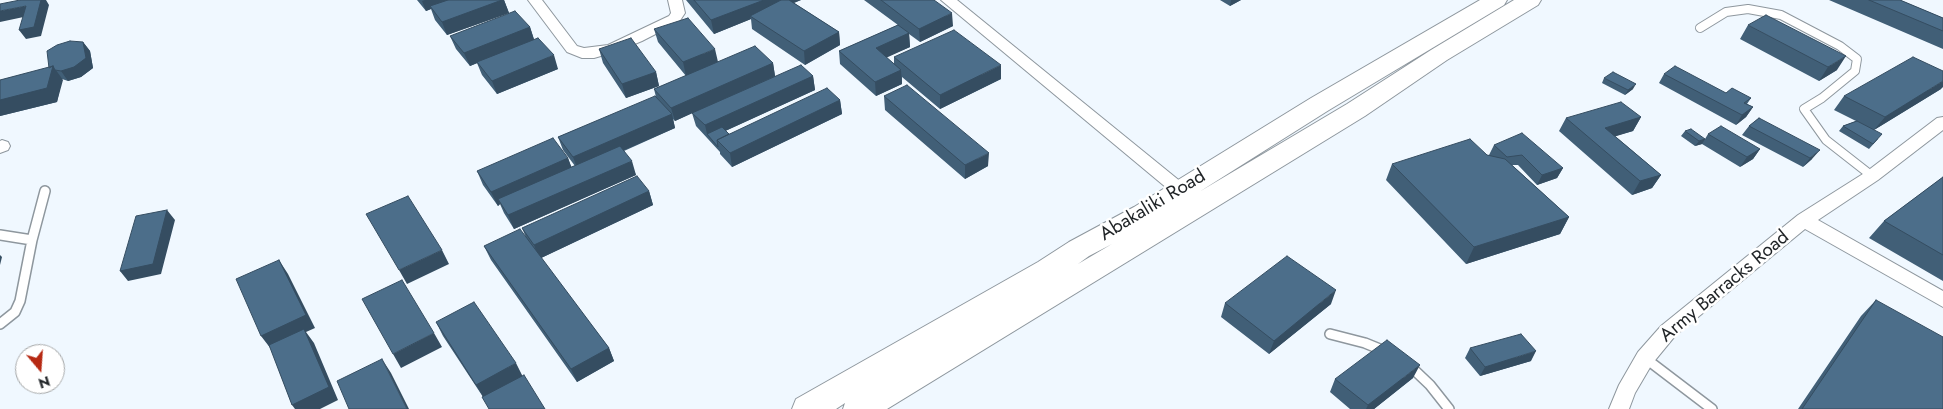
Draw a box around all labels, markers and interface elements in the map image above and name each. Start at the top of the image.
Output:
street label: Abakaliki Road [1096,166,1210,246]
street label: Army Barracks Road [1656,226,1794,348]
north arrow [15,344,65,394]
text: N [36,371,53,394]

